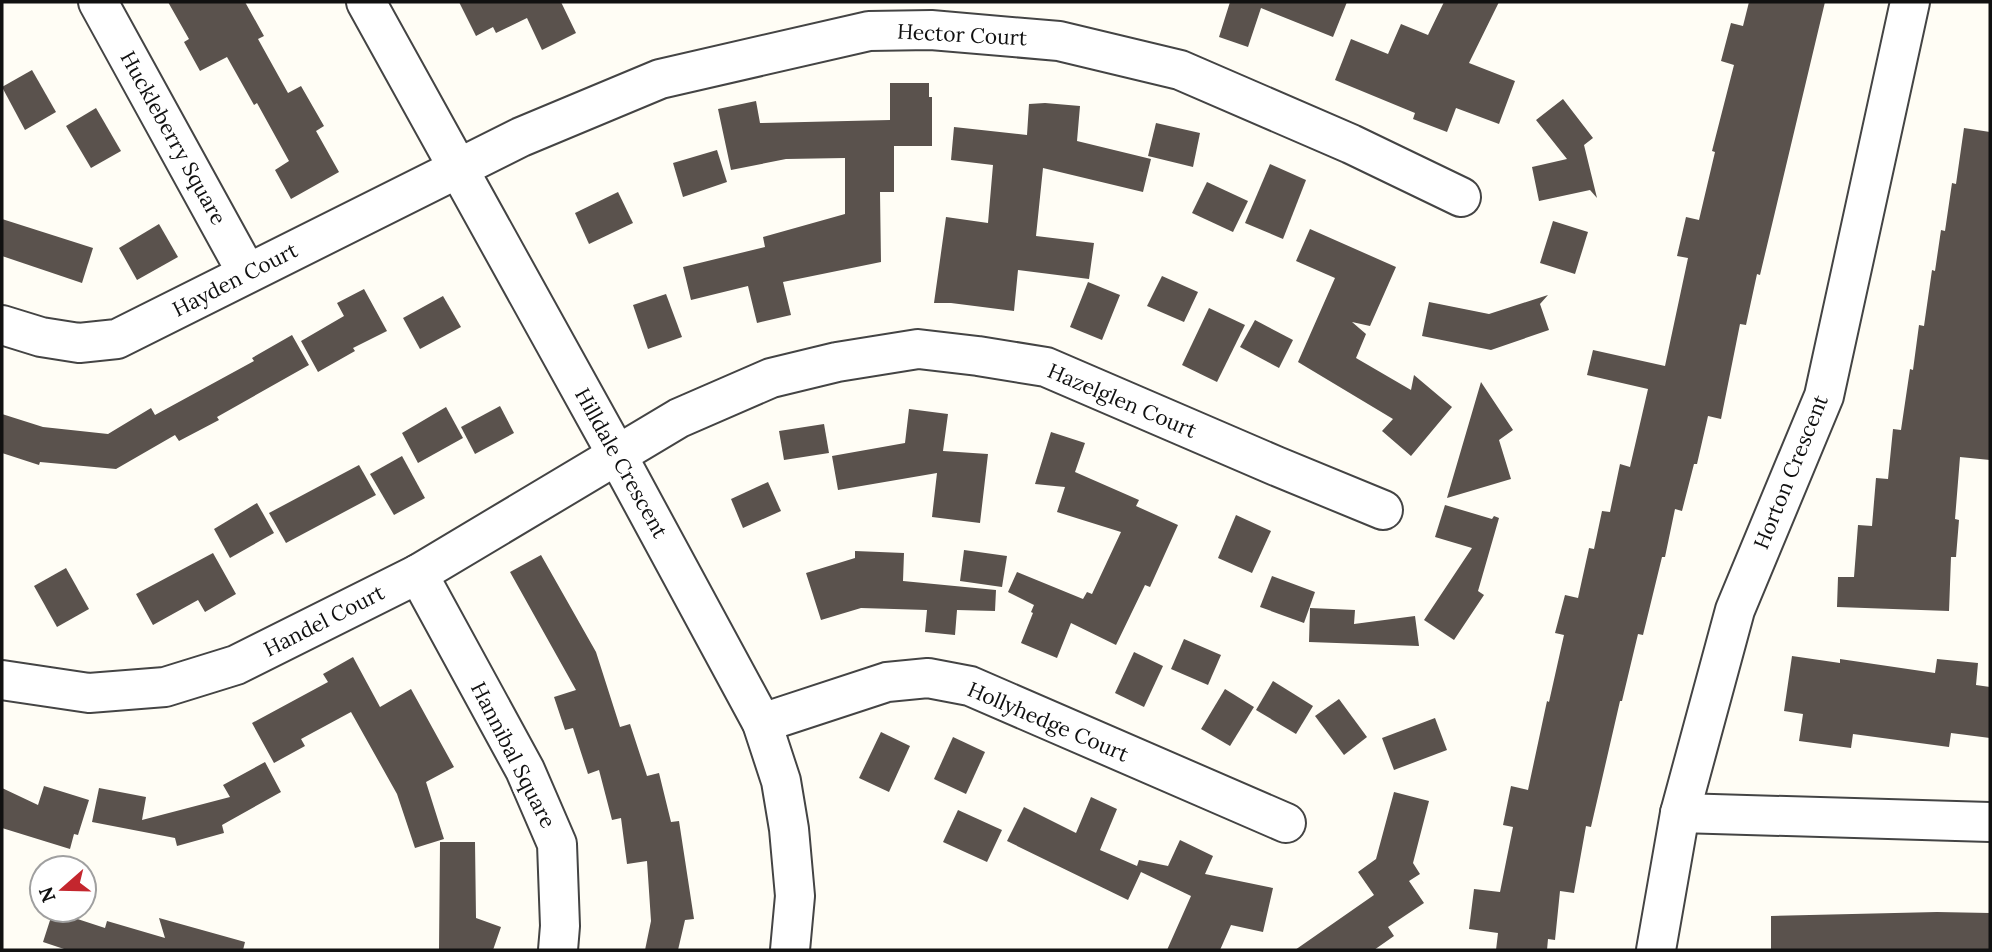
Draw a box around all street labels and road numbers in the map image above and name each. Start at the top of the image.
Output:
street label: Hector Court [896,18,1029,51]
street label: Huckleberry Square [114,46,232,229]
street label: Hayden Court [168,236,303,323]
street label: Hazelglen Court [1044,357,1201,444]
street label: Hilldale Crescent [569,383,674,543]
street label: Horton Crescent [1747,390,1834,553]
street label: Handel Court [259,578,389,663]
street label: Hollyhedge Court [964,675,1134,768]
street label: Hannibal Square [465,677,562,832]

